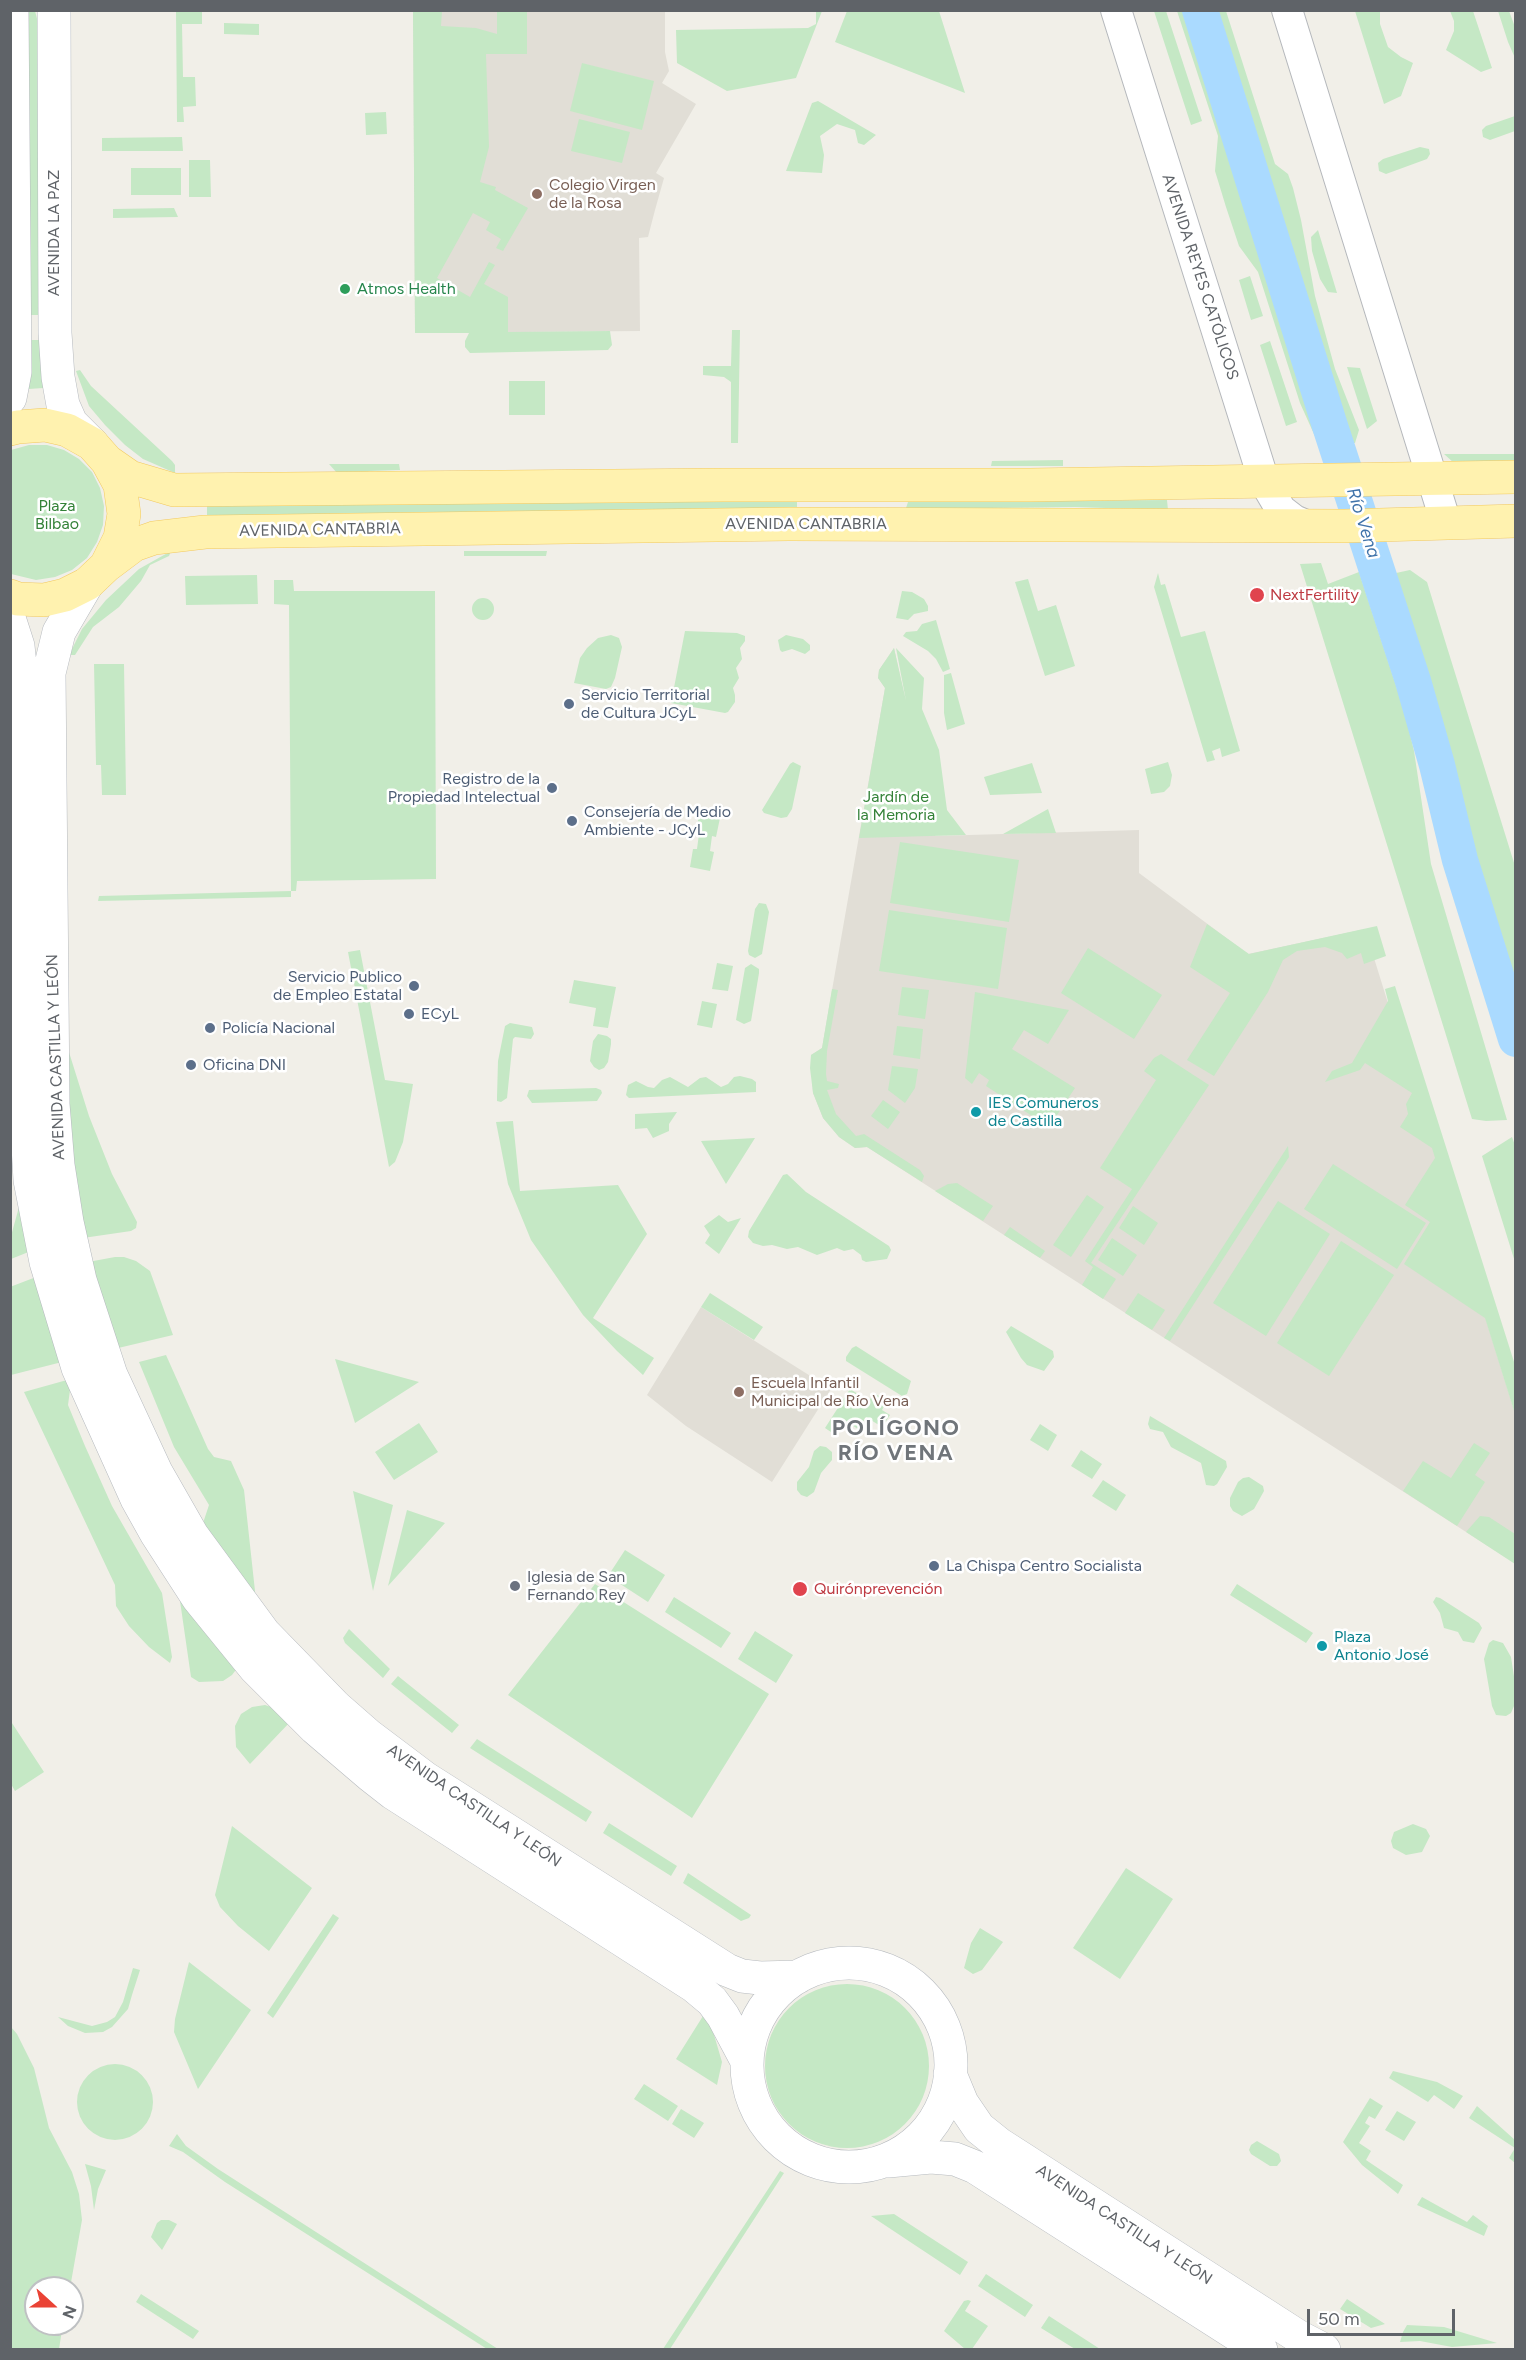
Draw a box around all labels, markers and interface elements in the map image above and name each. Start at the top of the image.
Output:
street label: AVENIDA LA PAZ [44,170,64,296]
street label: AVENIDA REYES CATÓLICOS [1158,172,1242,382]
place label: Colegio Virgen de la Rosa [549,175,656,213]
marker: Colegio Virgen de la Rosa [530,187,544,201]
place label: Atmos Health [357,279,456,299]
marker: Atmos Health [338,282,352,296]
water label: Río Vena [1342,485,1384,561]
park label: Plaza Bilbao [35,496,79,534]
street label: AVENIDA CANTABRIA [725,514,887,534]
street label: AVENIDA CANTABRIA [239,519,401,541]
place label: NextFertility [1270,585,1359,605]
marker: NextFertility [1248,586,1266,604]
place label: Servicio Territorial de Cultura JCyL [581,685,710,723]
marker: Servicio Territorial de Cultura JCyL [562,697,576,711]
place label: Registro de la Propiedad Intelectual [388,769,540,807]
marker: Registro de la Propiedad Intelectual [545,781,559,795]
park label: Jardín de la Memoria [857,787,935,825]
place label: Consejería de Medio Ambiente - JCyL [584,802,731,840]
marker: Consejería de Medio Ambiente - JCyL [565,814,579,828]
street label: AVENIDA CASTILLA Y LEÓN [43,954,69,1160]
place label: Servicio Publico de Empleo Estatal [273,967,402,1005]
marker: Servicio Publico de Empleo Estatal [407,979,421,993]
place label: ECyL [421,1004,459,1024]
marker: ECyL [402,1007,416,1021]
place label: Policía Nacional [222,1018,335,1038]
marker: Policía Nacional [203,1021,217,1035]
place label: Oficina DNI [203,1055,286,1075]
marker: Oficina DNI [184,1058,198,1072]
place label: IES Comuneros de Castilla [988,1093,1099,1131]
marker: IES Comuneros de Castilla [969,1105,983,1119]
place label: Escuela Infantil Municipal de Río Vena [751,1373,909,1411]
marker: Escuela Infantil Municipal de Río Vena [732,1385,746,1399]
district label: POLÍGONO RÍO VENA [832,1416,960,1468]
place label: La Chispa Centro Socialista [946,1556,1142,1576]
marker: La Chispa Centro Socialista [927,1559,941,1573]
place label: Iglesia de San Fernando Rey [527,1567,625,1605]
marker: Iglesia de San Fernando Rey [508,1579,522,1593]
place label: Quirónprevención [814,1579,942,1599]
marker: Quirónprevención [791,1580,809,1598]
place label: Plaza Antonio José [1334,1627,1429,1665]
marker: Plaza Antonio José [1315,1639,1329,1653]
street label: AVENIDA CASTILLA Y LEÓN [383,1740,565,1872]
street label: AVENIDA CASTILLA Y LEÓN [1032,2161,1216,2289]
north arrow [24,2276,84,2336]
scale bar [1310,2297,1458,2335]
text: N [58,2303,80,2321]
text: 50 m [1318,2308,1360,2330]

